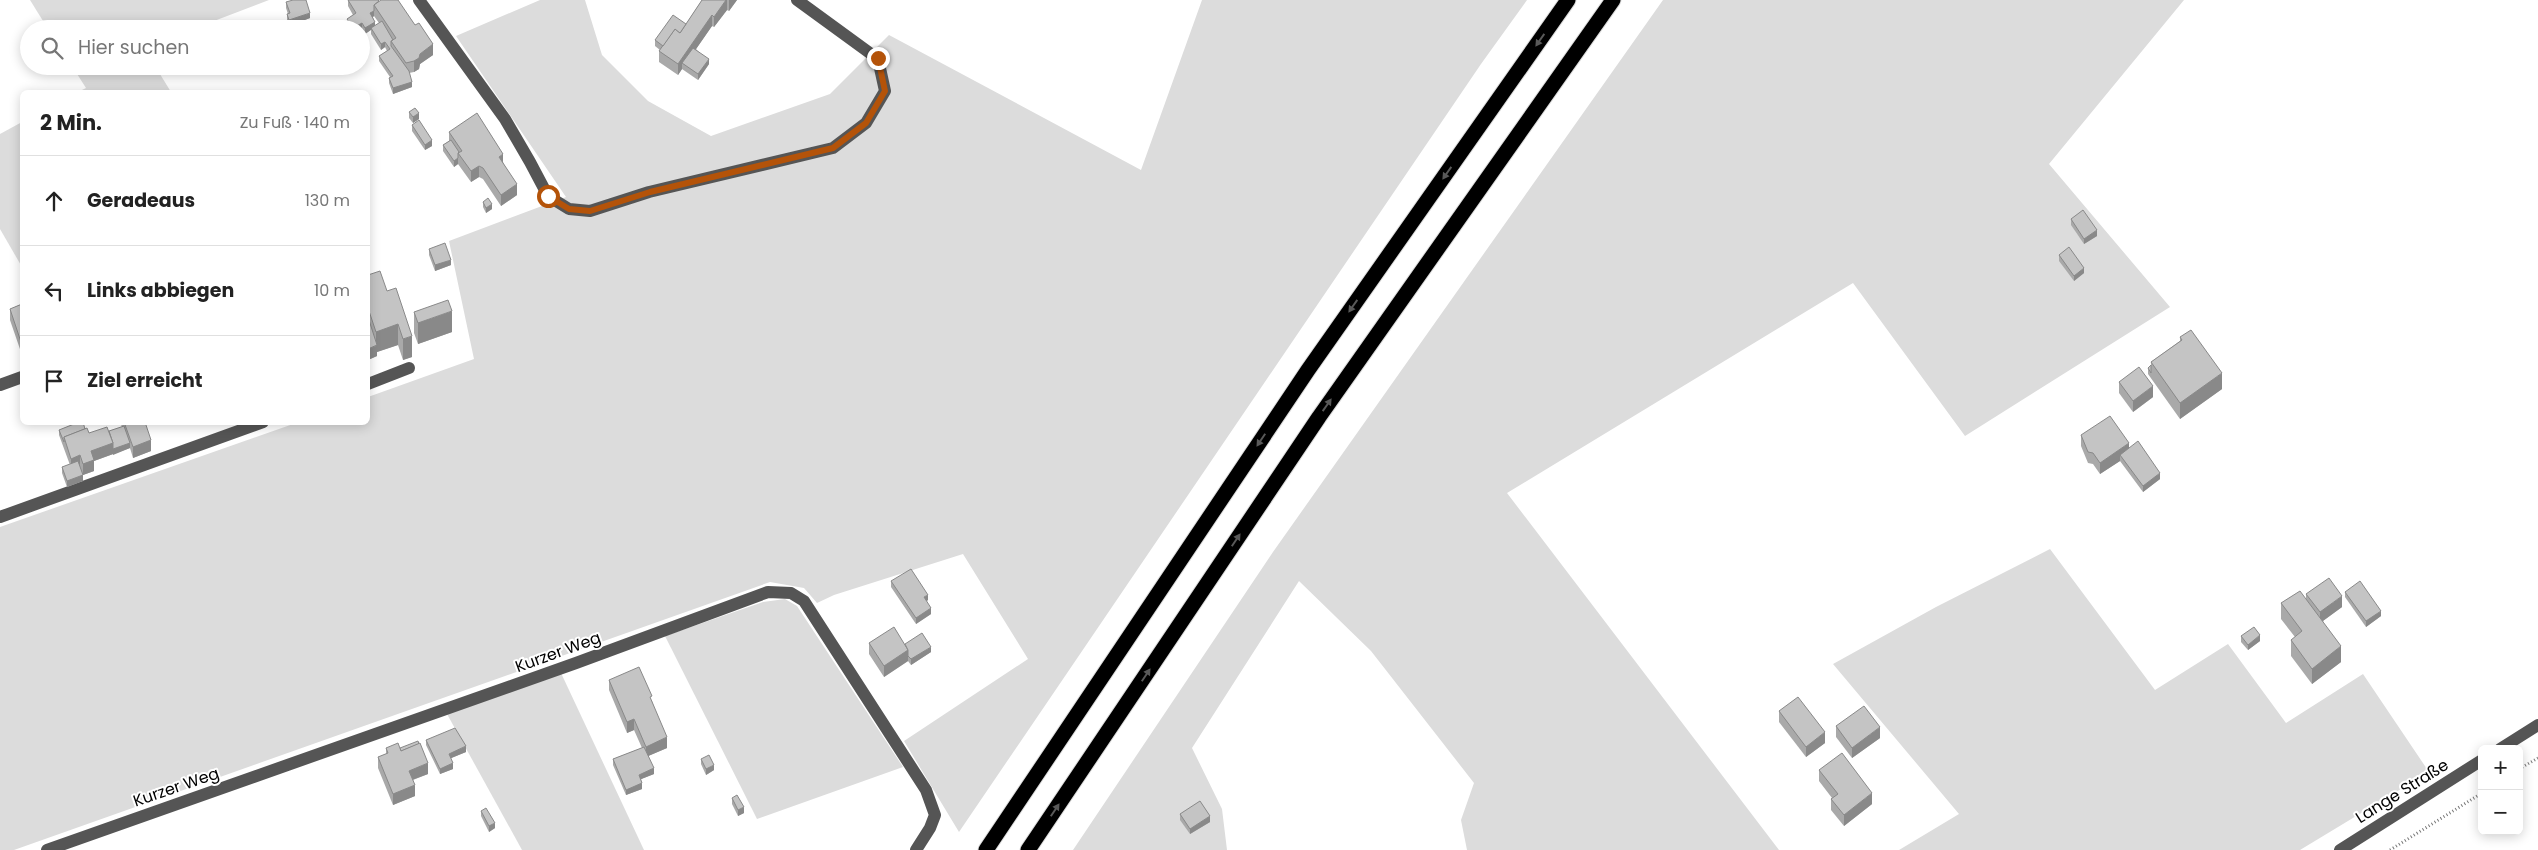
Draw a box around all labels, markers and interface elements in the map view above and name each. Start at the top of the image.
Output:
search box [20,20,370,75]
one-way arrow [1535,33,1545,47]
icon: search [38,34,66,62]
text: Hier suchen [78,34,189,61]
route end [867,47,890,70]
text: 2 Min. [40,108,102,137]
text: Zu Fuß · 140 m [240,111,350,134]
one-way arrow [1442,166,1452,180]
route start [537,185,560,208]
icon: ahead [40,187,68,215]
text: Geradeaus [87,187,195,214]
text: 130 m [305,189,350,212]
icon: left [40,277,68,305]
text: Links abbiegen [87,277,234,304]
text: 10 m [314,279,350,302]
one-way arrow [1348,299,1358,313]
icon: arrive [40,367,68,395]
text: Ziel erreicht [87,367,203,394]
one-way arrow [1322,399,1333,412]
one-way arrow [1256,433,1266,446]
one-way arrow [1232,533,1241,547]
street label: Kurzer Weg [512,626,604,678]
one-way arrow [1141,668,1151,681]
map controls [2478,745,2523,835]
button: + [2478,745,2523,790]
street label: Lange Straße [2351,753,2453,829]
street label: Kurzer Weg [130,762,222,812]
button: − [2478,790,2523,835]
one-way arrow [1050,803,1060,816]

